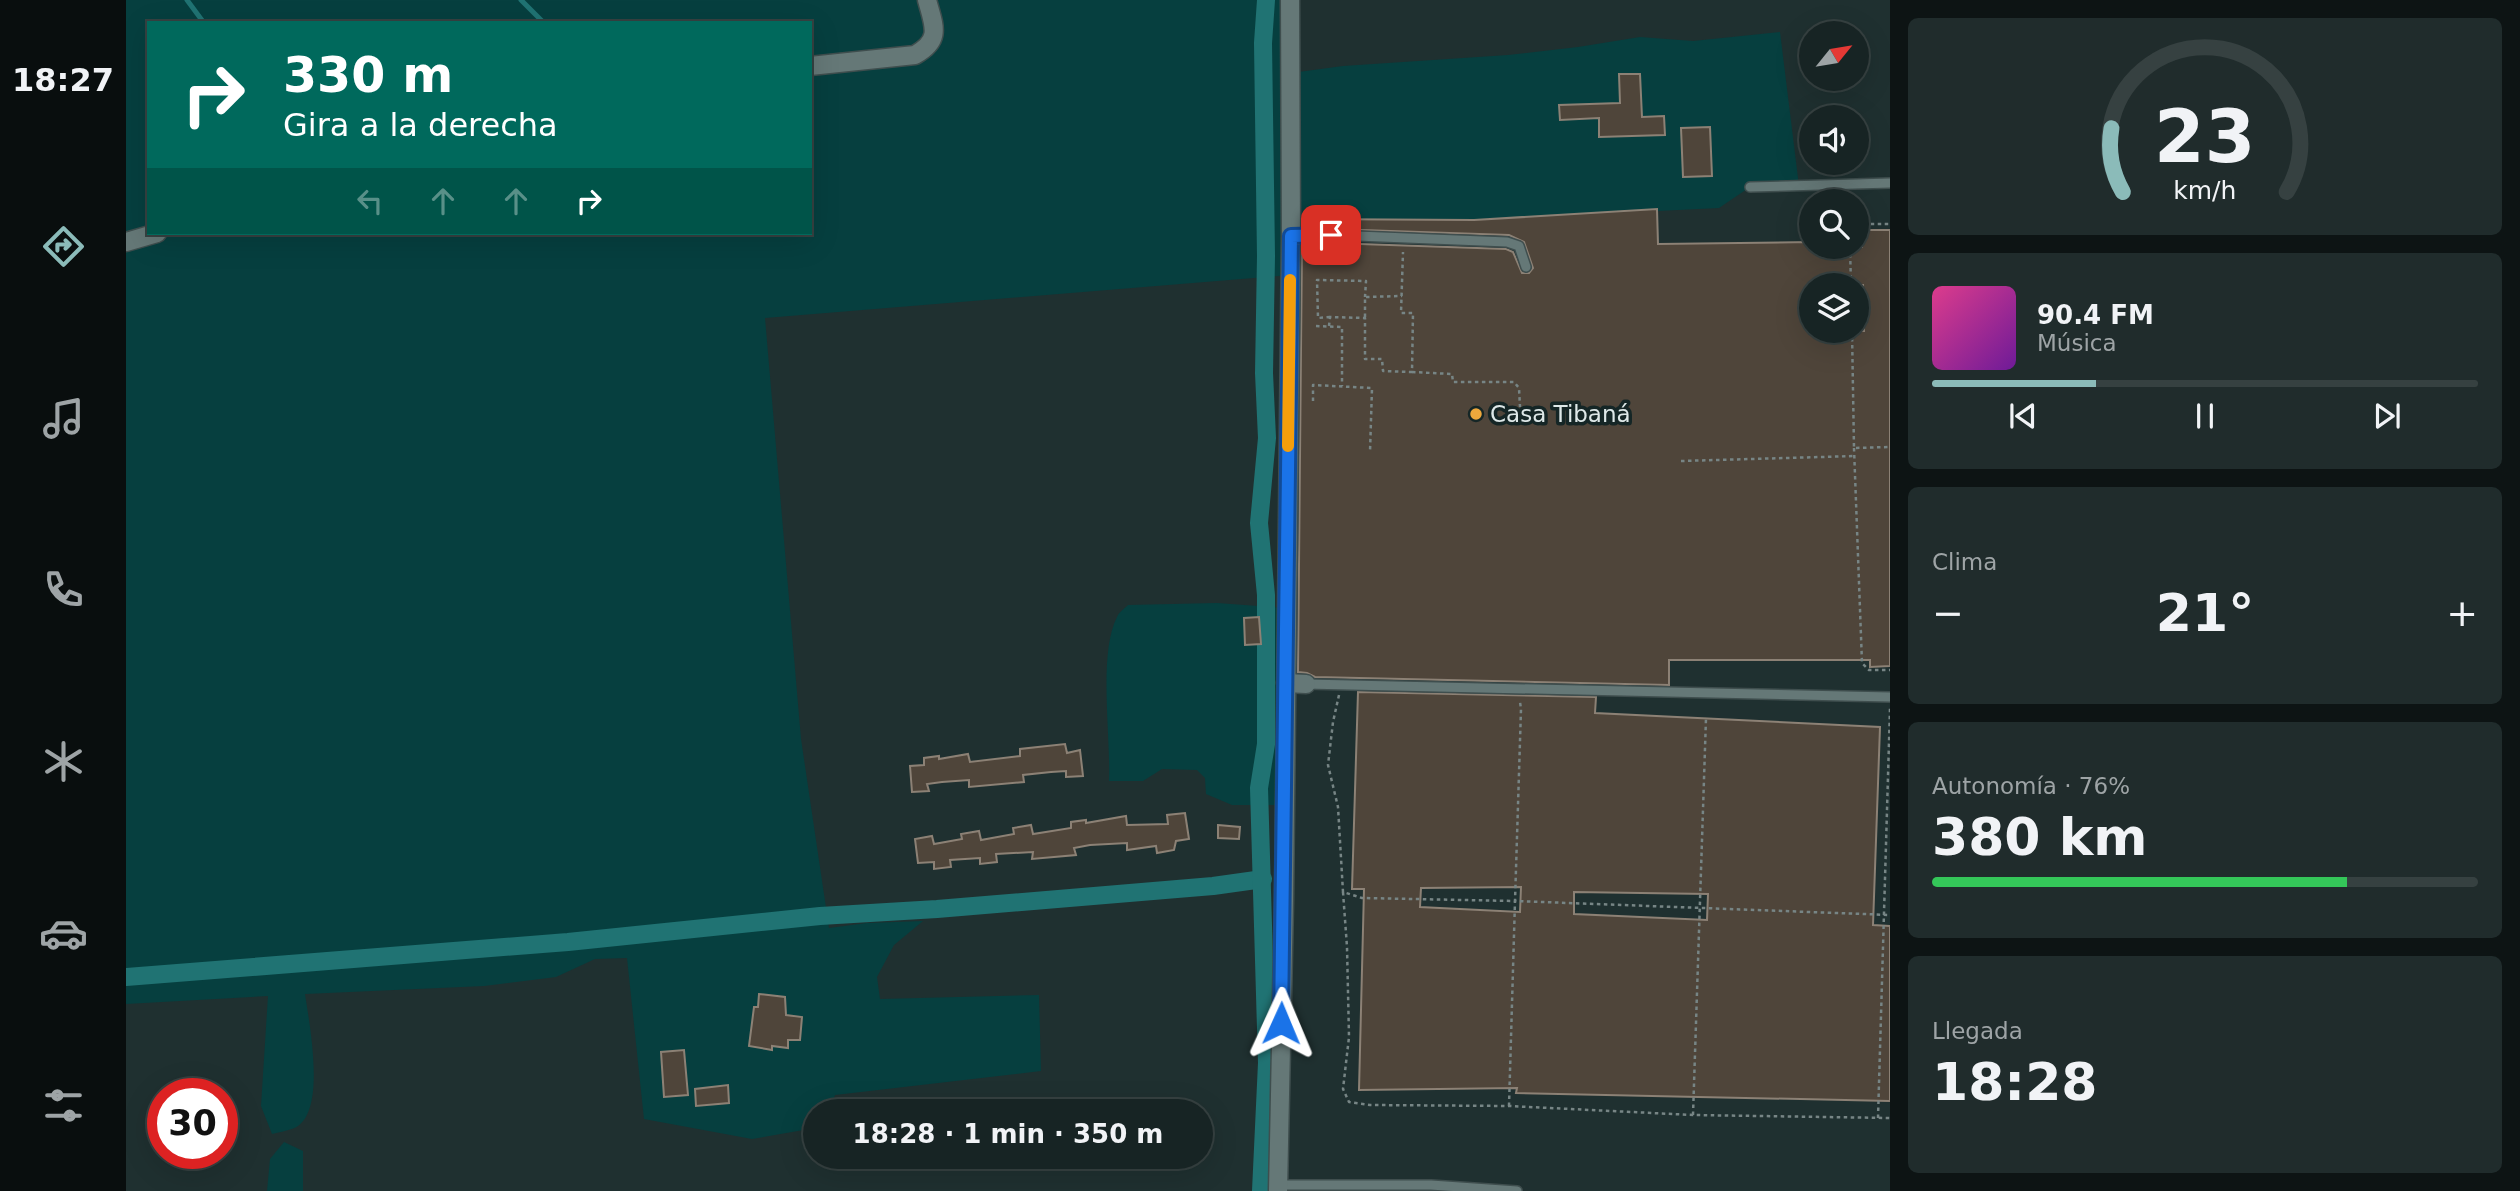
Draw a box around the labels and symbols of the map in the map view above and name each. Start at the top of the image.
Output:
north arrow [1799,21,1869,91]
pin [1301,205,1361,265]
place label: Casa Tibaná [1490,401,1631,427]
marker: Casa Tibaná [1468,406,1484,422]
position arrow [1244,986,1318,1060]
speed limit sign: 30 [147,1078,238,1169]

